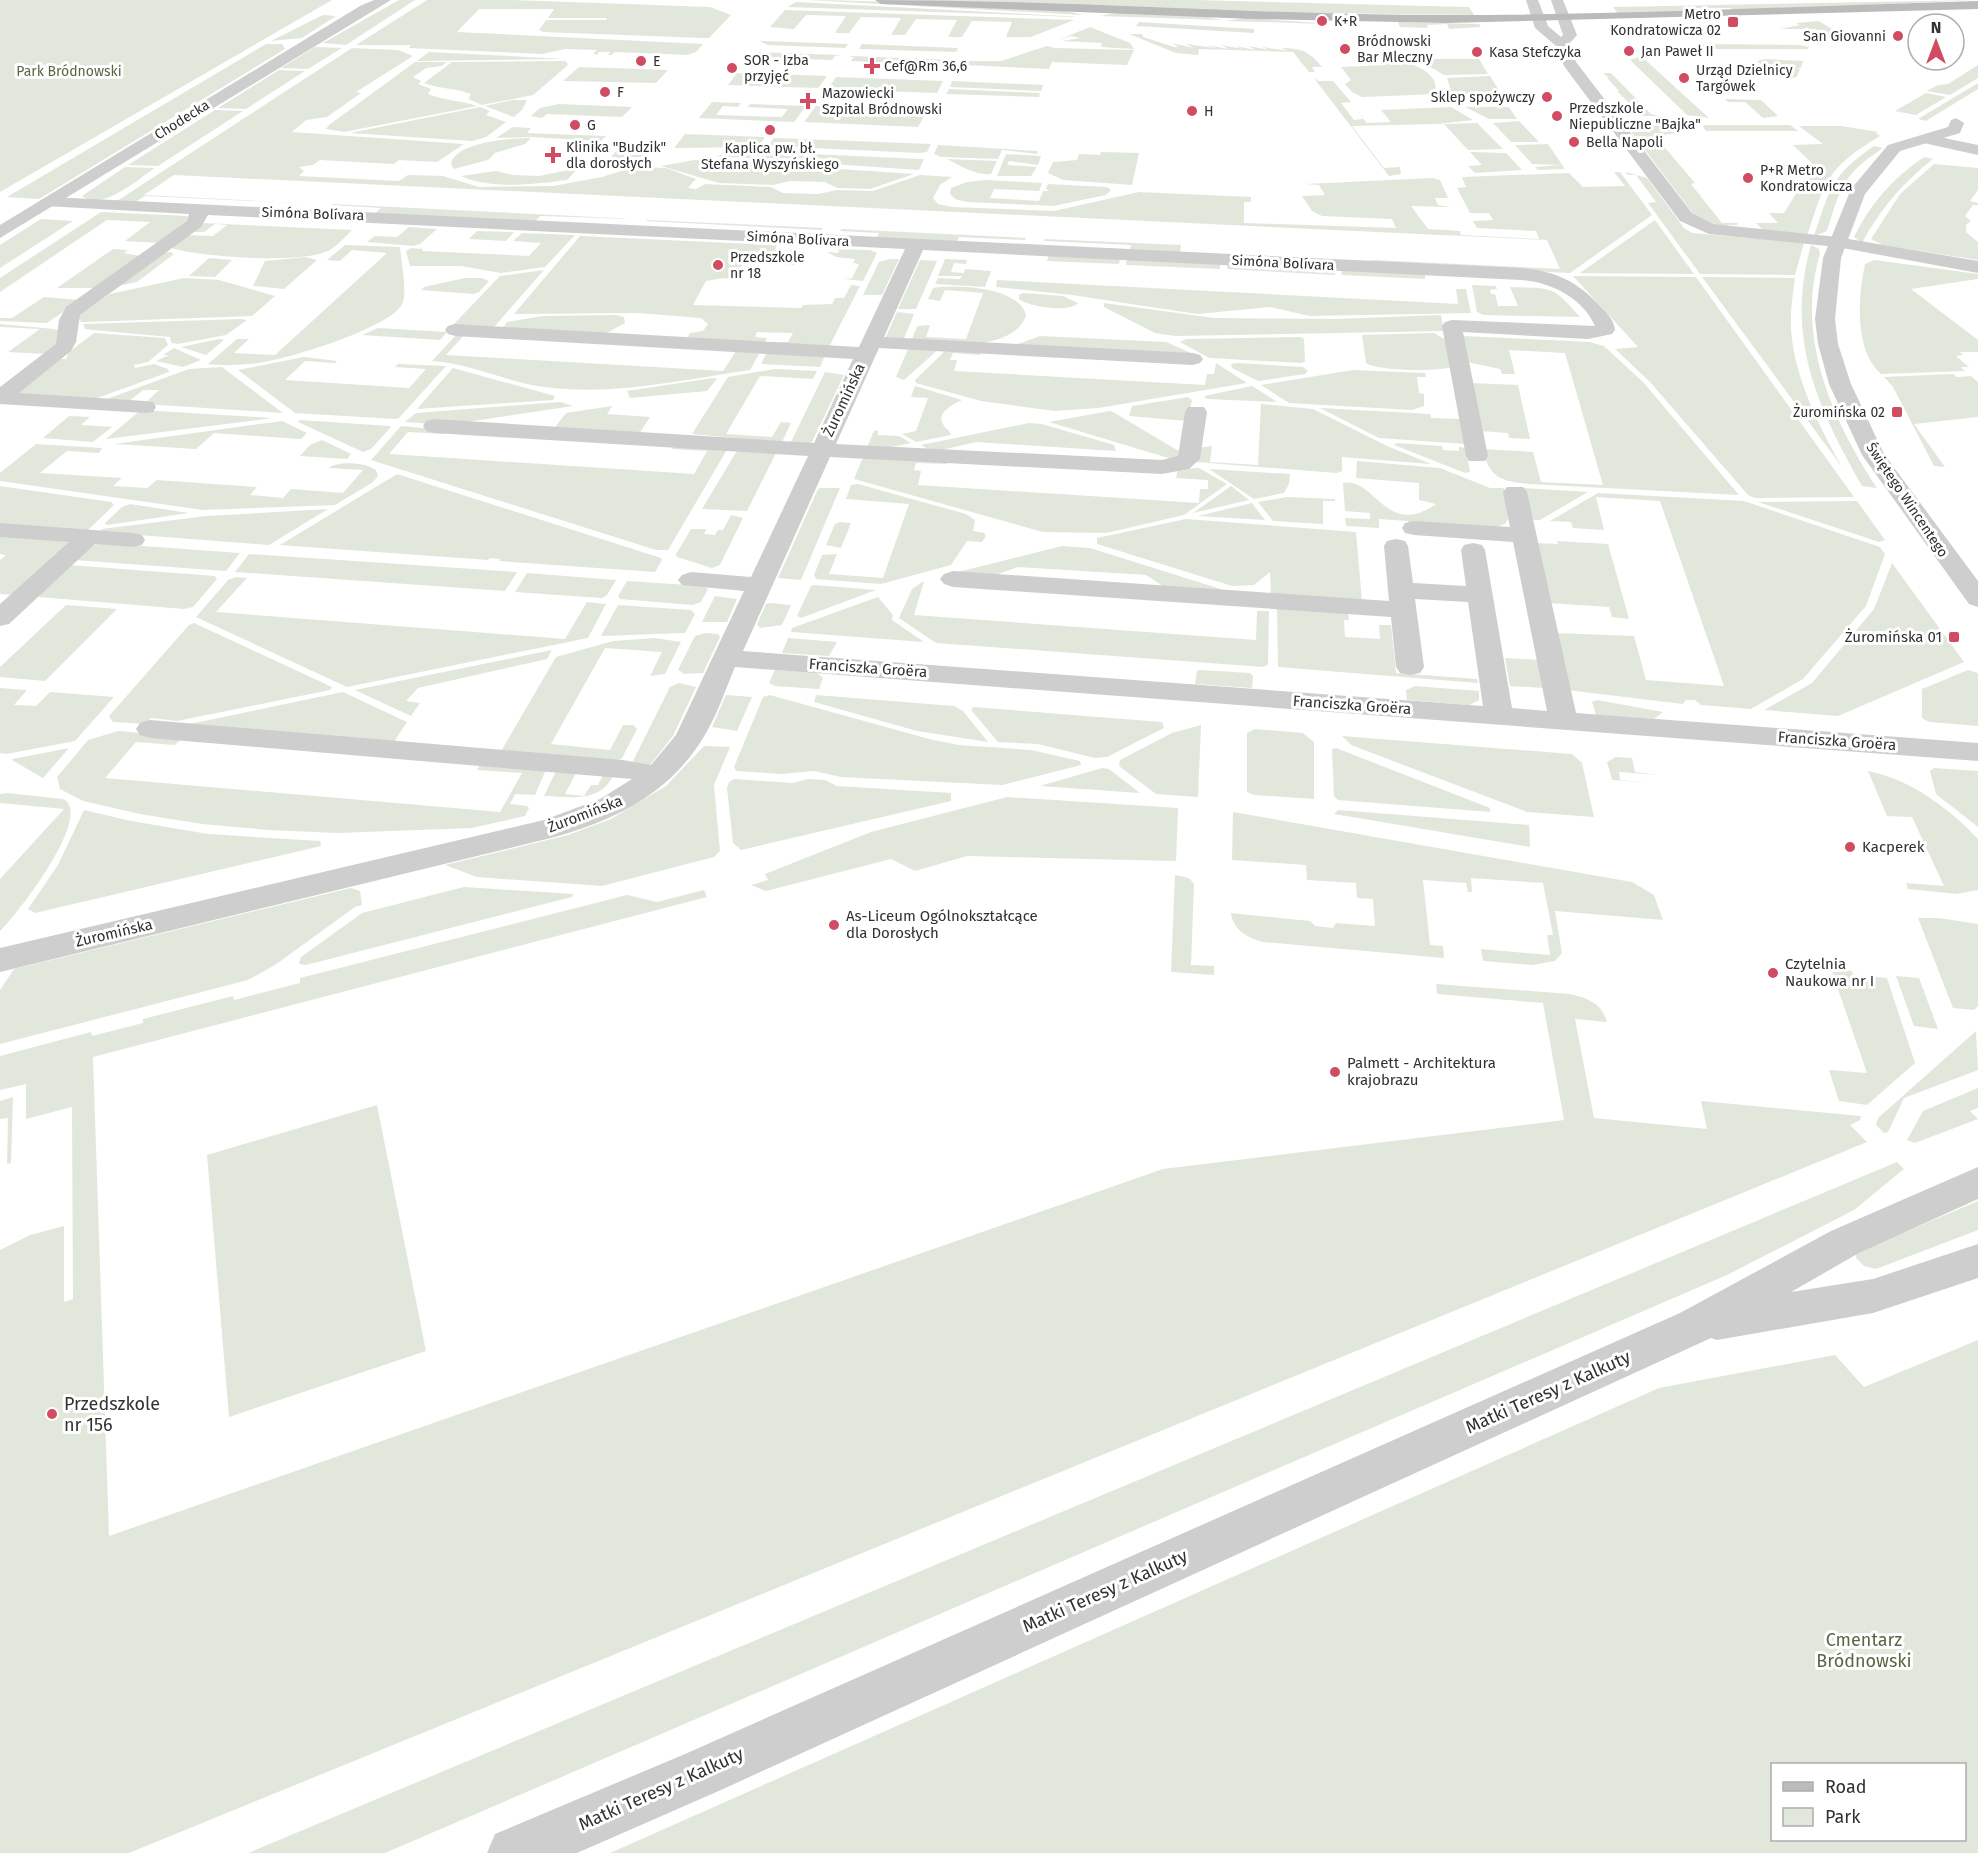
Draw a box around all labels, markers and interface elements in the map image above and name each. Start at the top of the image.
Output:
place label: Metro Kondratowicza 02 [1610,6,1721,39]
north arrow [1906,12,1966,72]
place label: K+R [1334,13,1358,30]
marker: K+R [1315,14,1329,28]
marker: Metro Kondratowicza 02 [1726,15,1740,29]
text: N [1931,18,1941,37]
place label: San Giovanni [1803,28,1886,45]
marker: San Giovanni [1891,29,1905,43]
place label: Bródnowski Bar Mleczny [1357,33,1433,66]
marker: Bródnowski Bar Mleczny [1338,42,1352,56]
place label: Jan Paweł II [1641,43,1714,60]
place label: Kasa Stefczyka [1489,44,1581,61]
marker: Jan Paweł II [1622,44,1636,58]
marker: Kasa Stefczyka [1470,45,1484,59]
place label: SOR - Izba przyjęć [744,52,809,85]
place label: E [653,53,661,70]
marker: E [634,54,648,68]
place label: Cef@Rm 36,6 [884,58,967,75]
marker: Cef@Rm 36,6 [865,59,879,73]
marker: SOR - Izba przyjęć [725,61,739,75]
place label: Urząd Dzielnicy Targówek [1696,62,1793,95]
park label: Park Bródnowski [16,63,122,80]
marker: Urząd Dzielnicy Targówek [1677,71,1691,85]
place label: F [617,84,624,101]
marker: F [598,85,612,99]
place label: Mazowiecki Szpital Bródnowski [822,85,942,118]
place label: Sklep spożywczy [1431,89,1535,106]
marker: Sklep spożywczy [1540,90,1554,104]
marker: Mazowiecki Szpital Bródnowski [799,92,817,110]
street label: Chodecka [151,97,213,143]
place label: Przedszkole Niepubliczne "Bajka" [1569,100,1701,133]
place label: H [1204,103,1214,120]
marker: H [1185,104,1199,118]
marker: Przedszkole Niepubliczne "Bajka" [1550,109,1564,123]
place label: G [587,117,596,134]
marker: G [568,118,582,132]
marker: Kaplica pw. bł. Stefana Wyszyńskiego [763,123,777,137]
place label: Bella Napoli [1586,134,1663,151]
marker: Bella Napoli [1567,135,1581,149]
place label: Klinika "Budzik" dla dorosłych [566,139,666,172]
place label: Kaplica pw. bł. Stefana Wyszyńskiego [701,140,839,173]
marker: Klinika "Budzik" dla dorosłych [544,146,562,164]
place label: P+R Metro Kondratowicza [1760,162,1853,195]
marker: P+R Metro Kondratowicza [1741,171,1755,185]
street label: Simóna Bolívara [261,204,365,224]
street label: Simóna Bolívara [746,228,850,250]
place label: Przedszkole nr 18 [730,249,805,282]
street label: Simóna Bolívara [1231,252,1335,274]
marker: Przedszkole nr 18 [711,258,725,272]
street label: Żuromińska [819,360,869,440]
place label: Żuromińska 02 [1793,403,1885,421]
marker: Żuromińska 02 [1890,405,1904,419]
street label: Świętego Wincentego [1862,439,1952,560]
place label: Żuromińska 01 [1845,628,1942,646]
marker: Żuromińska 01 [1947,630,1961,644]
street label: Franciszka Groëra [808,655,928,681]
street label: Franciszka Groëra [1292,692,1412,718]
street label: Franciszka Groëra [1777,728,1897,754]
street label: Żuromińska [545,791,625,837]
place label: Kacperek [1862,838,1925,856]
marker: Kacperek [1843,840,1857,854]
place label: As-Liceum Ogólnokształcące dla Dorosłych [846,907,1038,942]
street label: Żuromińska [74,915,154,951]
marker: As-Liceum Ogólnokształcące dla Dorosłych [827,918,841,932]
place label: Czytelnia Naukowa nr I [1785,955,1874,990]
marker: Czytelnia Naukowa nr I [1766,966,1780,980]
place label: Palmett - Architektura krajobrazu [1347,1054,1496,1089]
marker: Palmett - Architektura krajobrazu [1328,1065,1342,1079]
street label: Matki Teresy z Kalkuty [1462,1346,1634,1438]
place label: Przedszkole nr 156 [64,1393,160,1436]
marker: Przedszkole nr 156 [45,1407,59,1421]
street label: Matki Teresy z Kalkuty [1019,1545,1191,1637]
park label: Cmentarz Bródnowski [1816,1629,1912,1672]
street label: Matki Teresy z Kalkuty [575,1743,747,1835]
legend [1771,1763,1966,1841]
text: Road [1825,1776,1867,1798]
text: Park [1825,1806,1861,1828]

